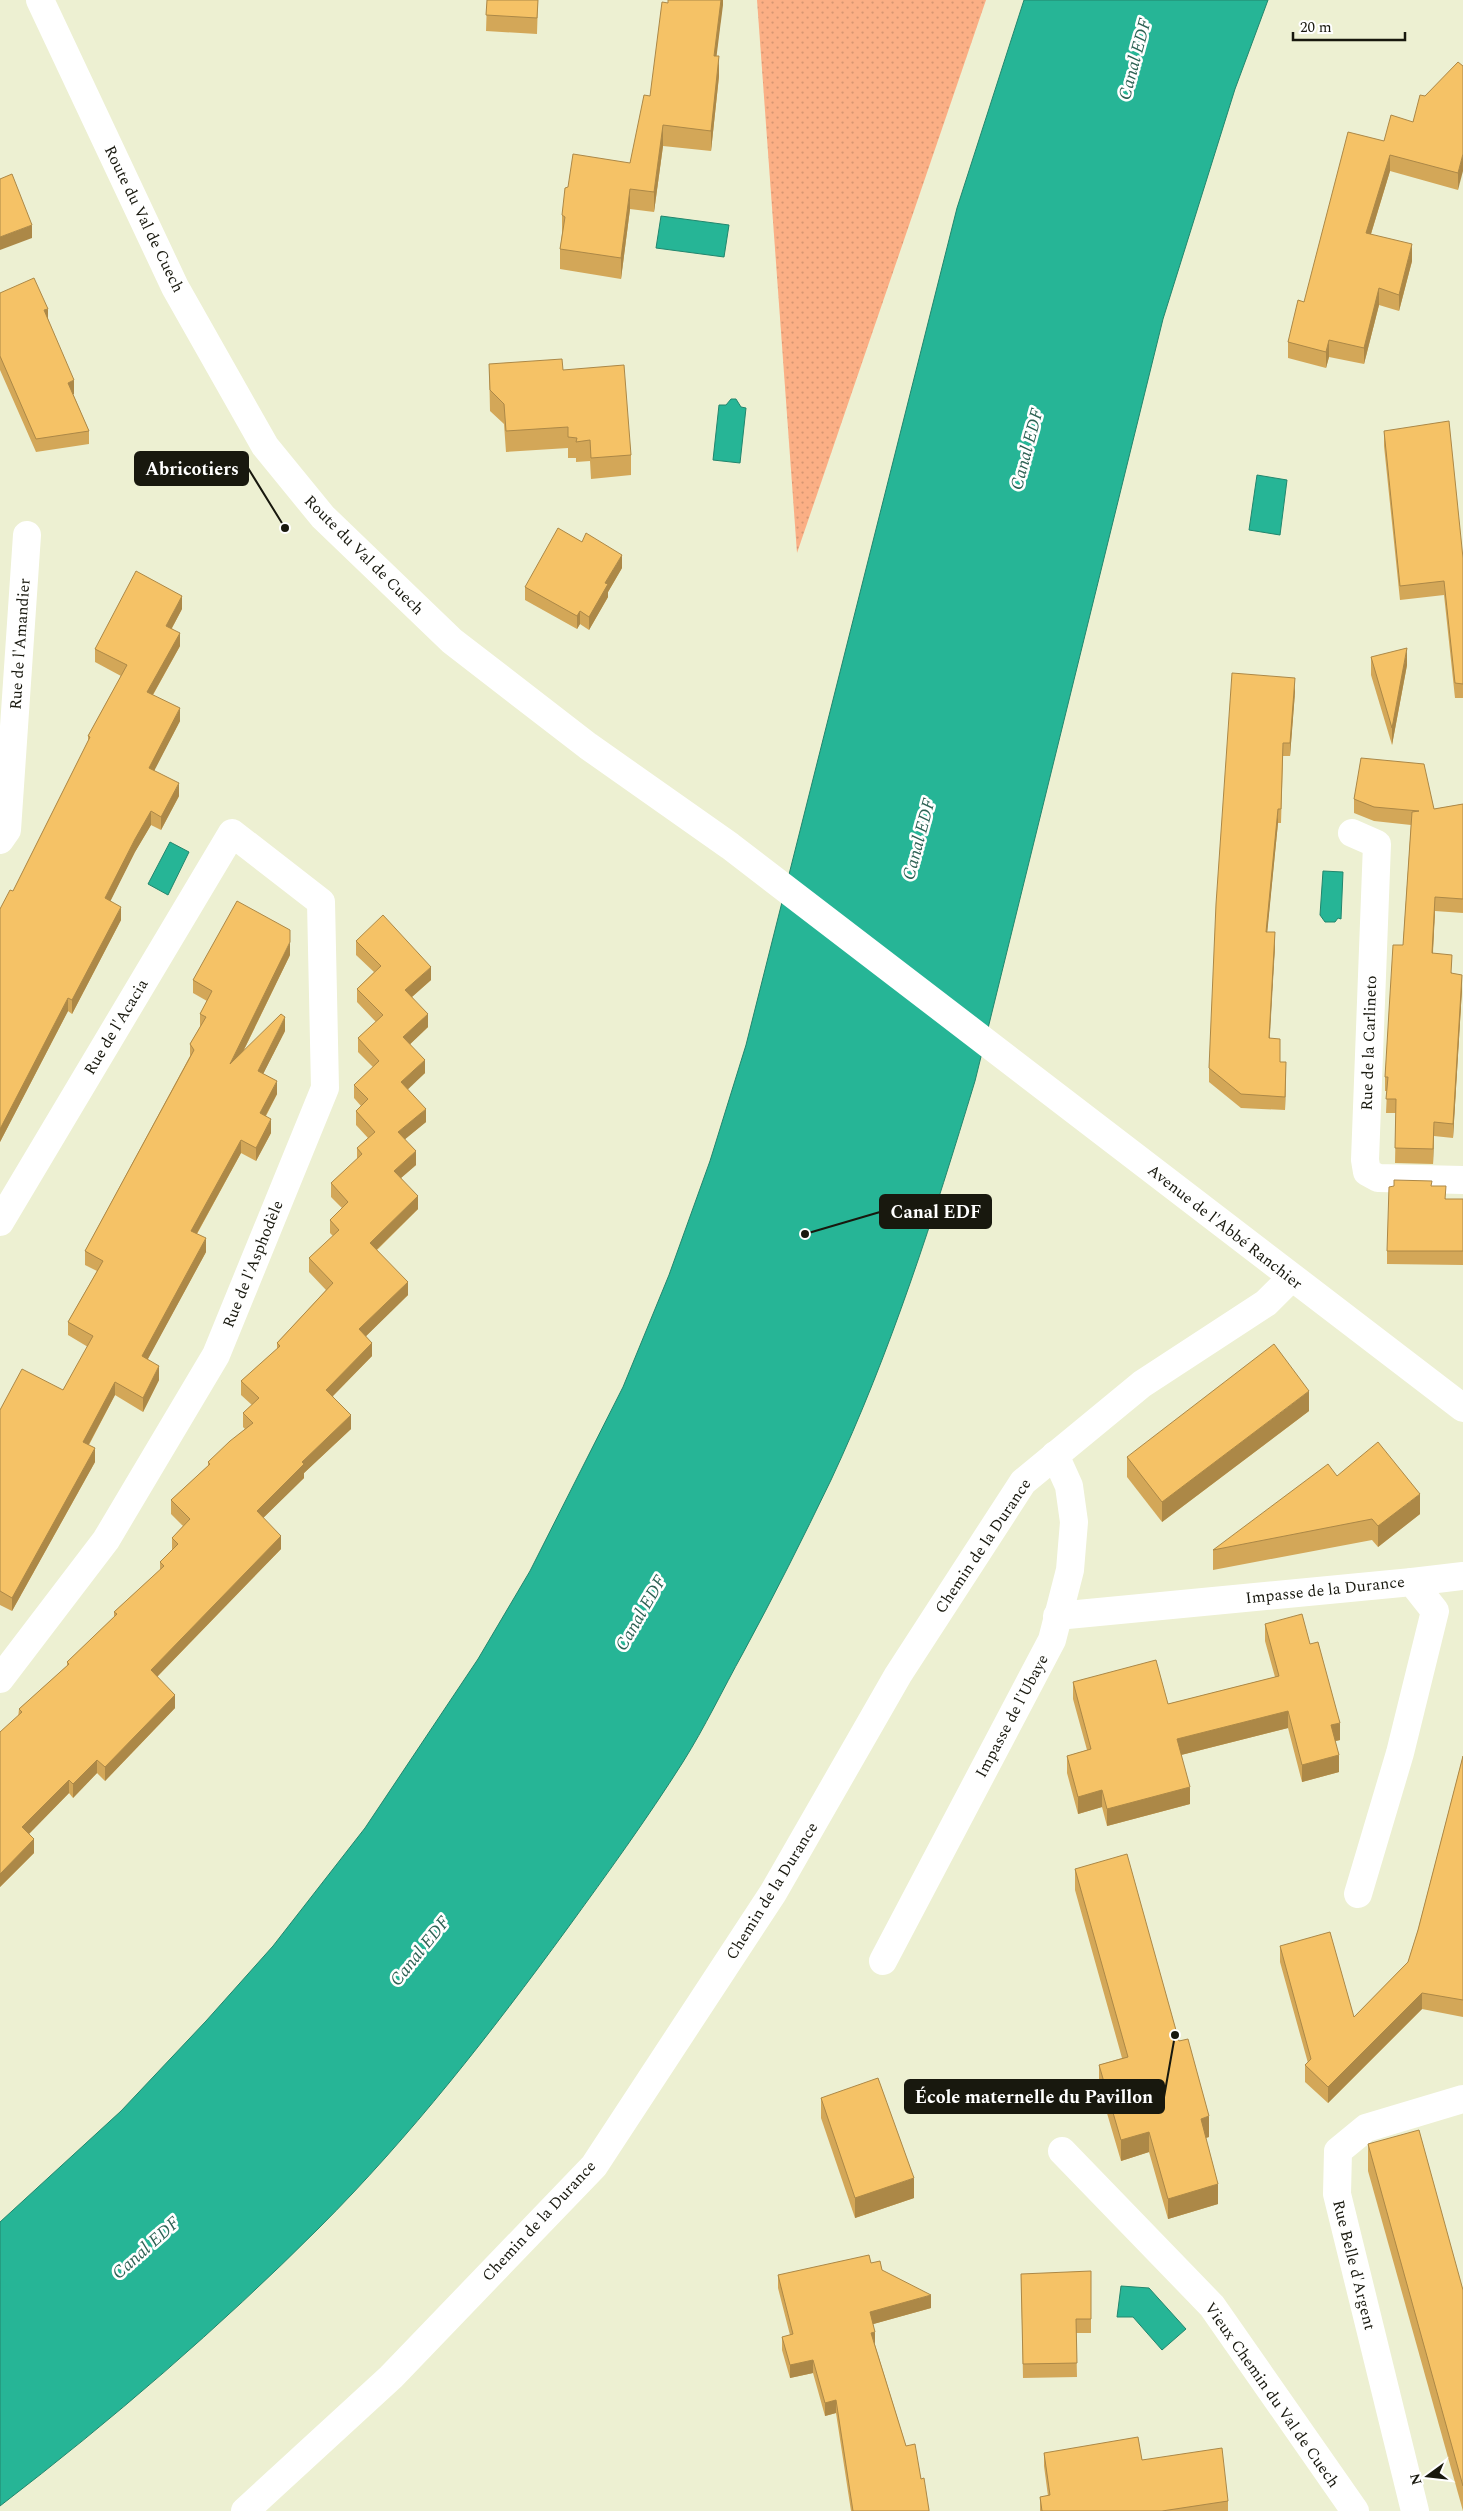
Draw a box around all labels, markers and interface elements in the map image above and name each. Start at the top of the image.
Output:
scale bar [1293,10,1406,42]
water label: Canal EDF [1111,15,1159,103]
text: 20 m [1300,16,1332,39]
street label: Route du Val de Cuech [98,141,190,297]
water label: Canal EDF [1003,405,1051,493]
callout: Abricotiers [135,452,248,485]
text: Abricotiers [145,456,239,483]
street label: Route du Val de Cuech [299,490,429,620]
street label: Rue de l'Amandier [3,578,37,710]
water label: Canal EDF [895,795,943,883]
street label: Rue de l'Acacia [78,974,154,1080]
street label: Rue de la Carlineto [1355,975,1383,1111]
street label: Avenue de l'Abbé Ranchier [1142,1159,1308,1295]
callout: Canal EDF [880,1195,991,1228]
street label: Rue de l'Asphodèle [216,1197,290,1331]
text: Canal EDF [891,1199,981,1226]
street label: Chemin de la Durance [929,1474,1037,1618]
water label: Canal EDF [608,1570,674,1656]
street label: Impasse de la Durance [1244,1570,1406,1610]
street label: Impasse de l'Ubaye [969,1650,1055,1782]
street label: Chemin de la Durance [720,1818,824,1964]
water label: Canal EDF [383,1910,457,1992]
callout: École maternelle du Pavillon [905,2080,1164,2113]
text: École maternelle du Pavillon [915,2084,1153,2111]
street label: Chemin de la Durance [476,2155,602,2287]
street label: Rue Belle d'Argent [1326,2197,1382,2333]
water label: Canal EDF [106,2210,186,2286]
street label: Vieux Chemin du Val de Cuech [1199,2297,1345,2493]
north arrow [1403,2451,1453,2501]
text: N [1404,2471,1428,2487]

